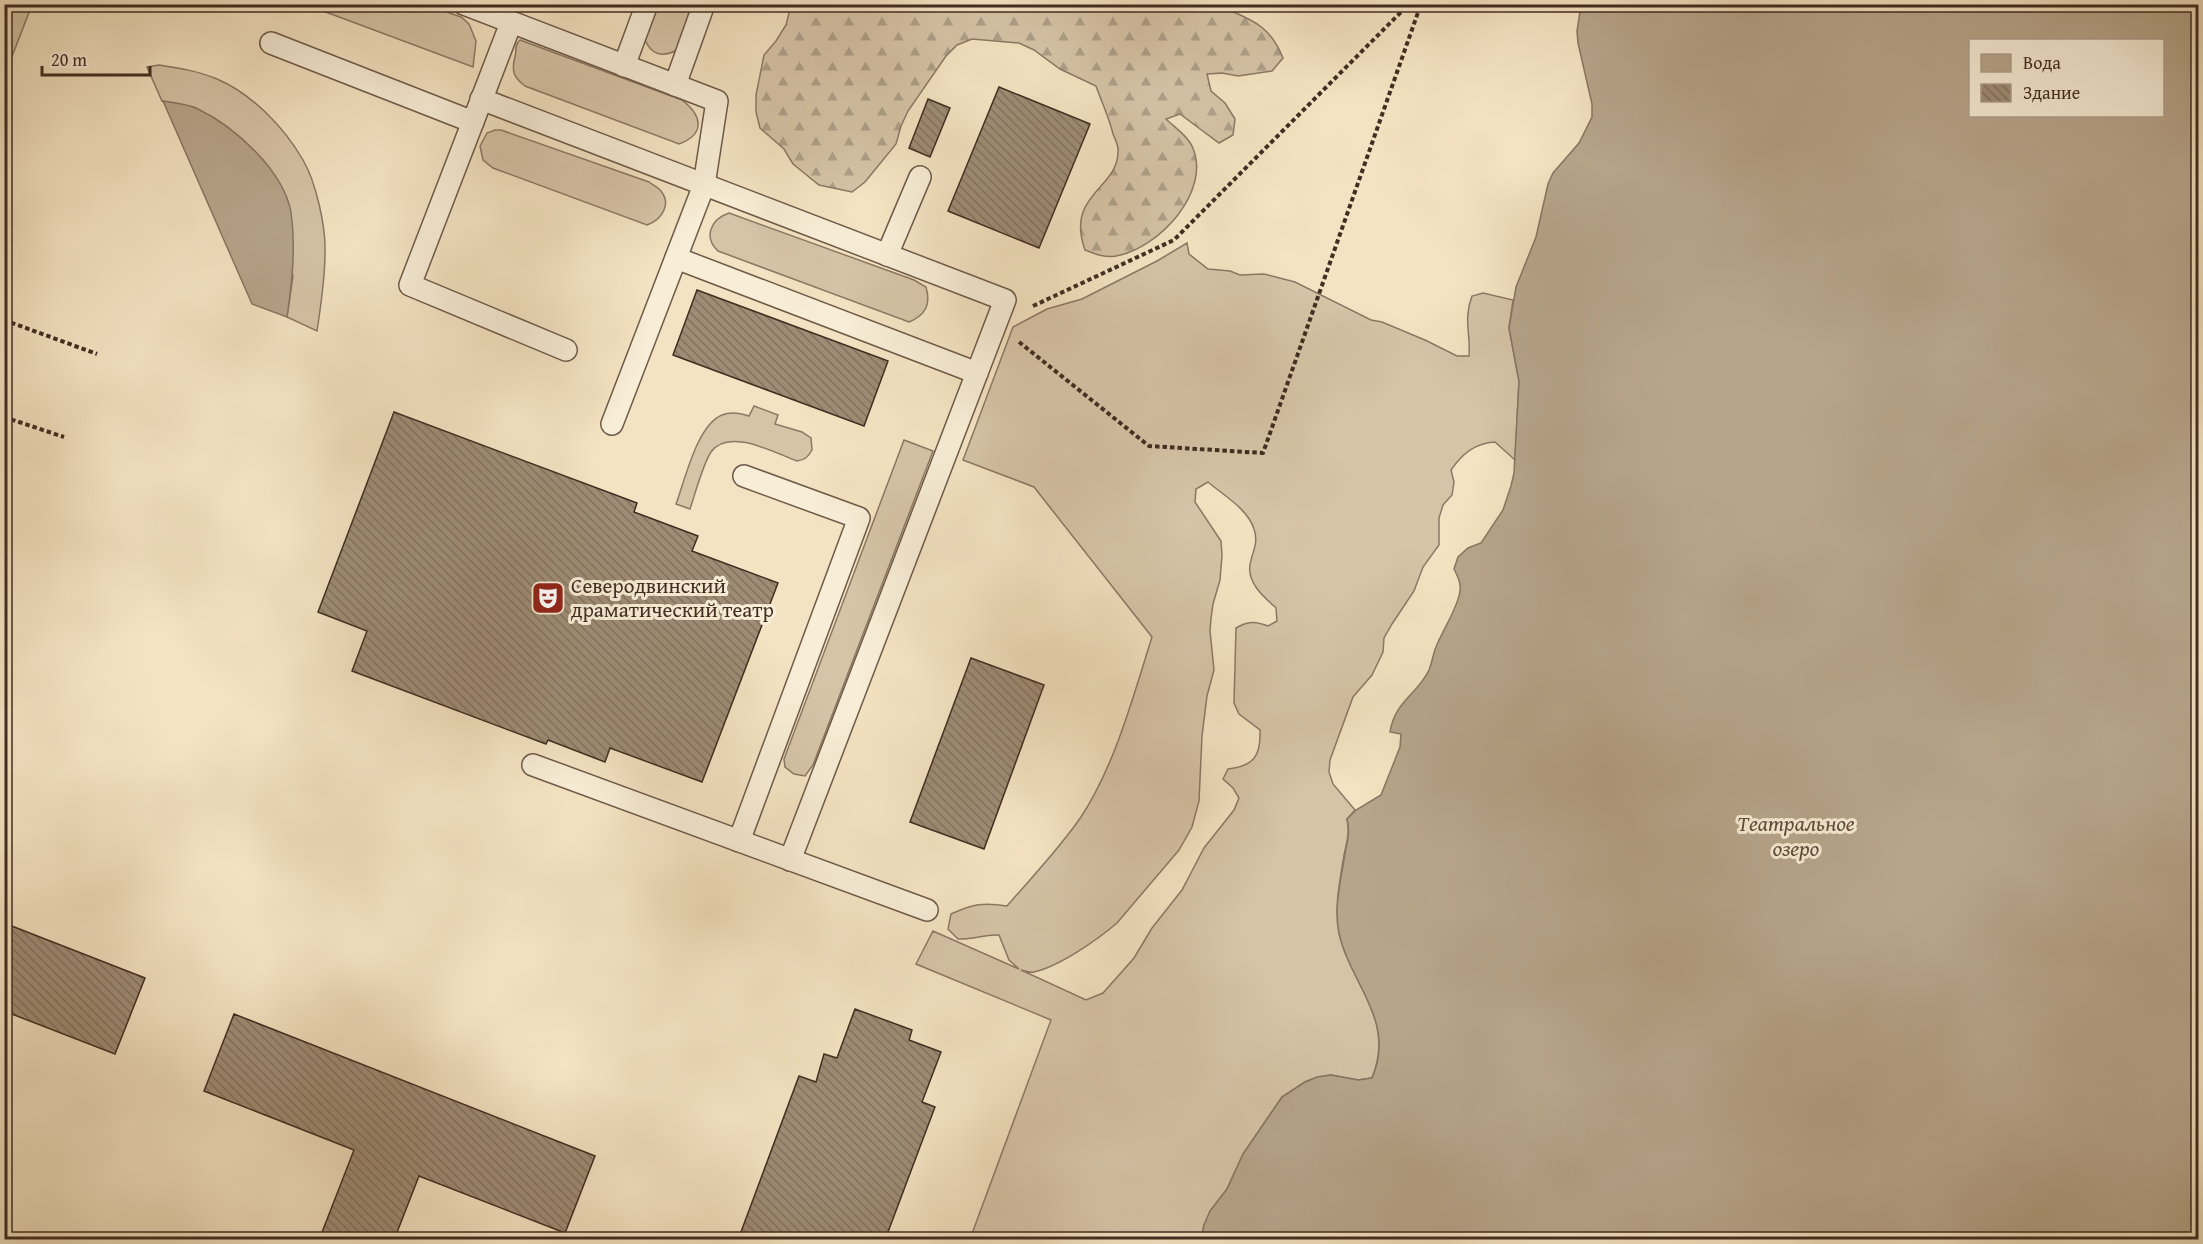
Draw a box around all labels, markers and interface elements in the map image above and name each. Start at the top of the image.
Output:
scale bar [42,39,150,77]
legend [1969,39,2164,117]
text: 20 m [51,46,87,73]
text: Вода [2023,49,2061,76]
text: Здание [2023,79,2080,106]
place label: Северодвинский драматический театр [571,570,774,625]
theatre icon: Северодвинский драматический театр [530,580,566,616]
water label: Театральное озеро [1737,807,1855,864]

